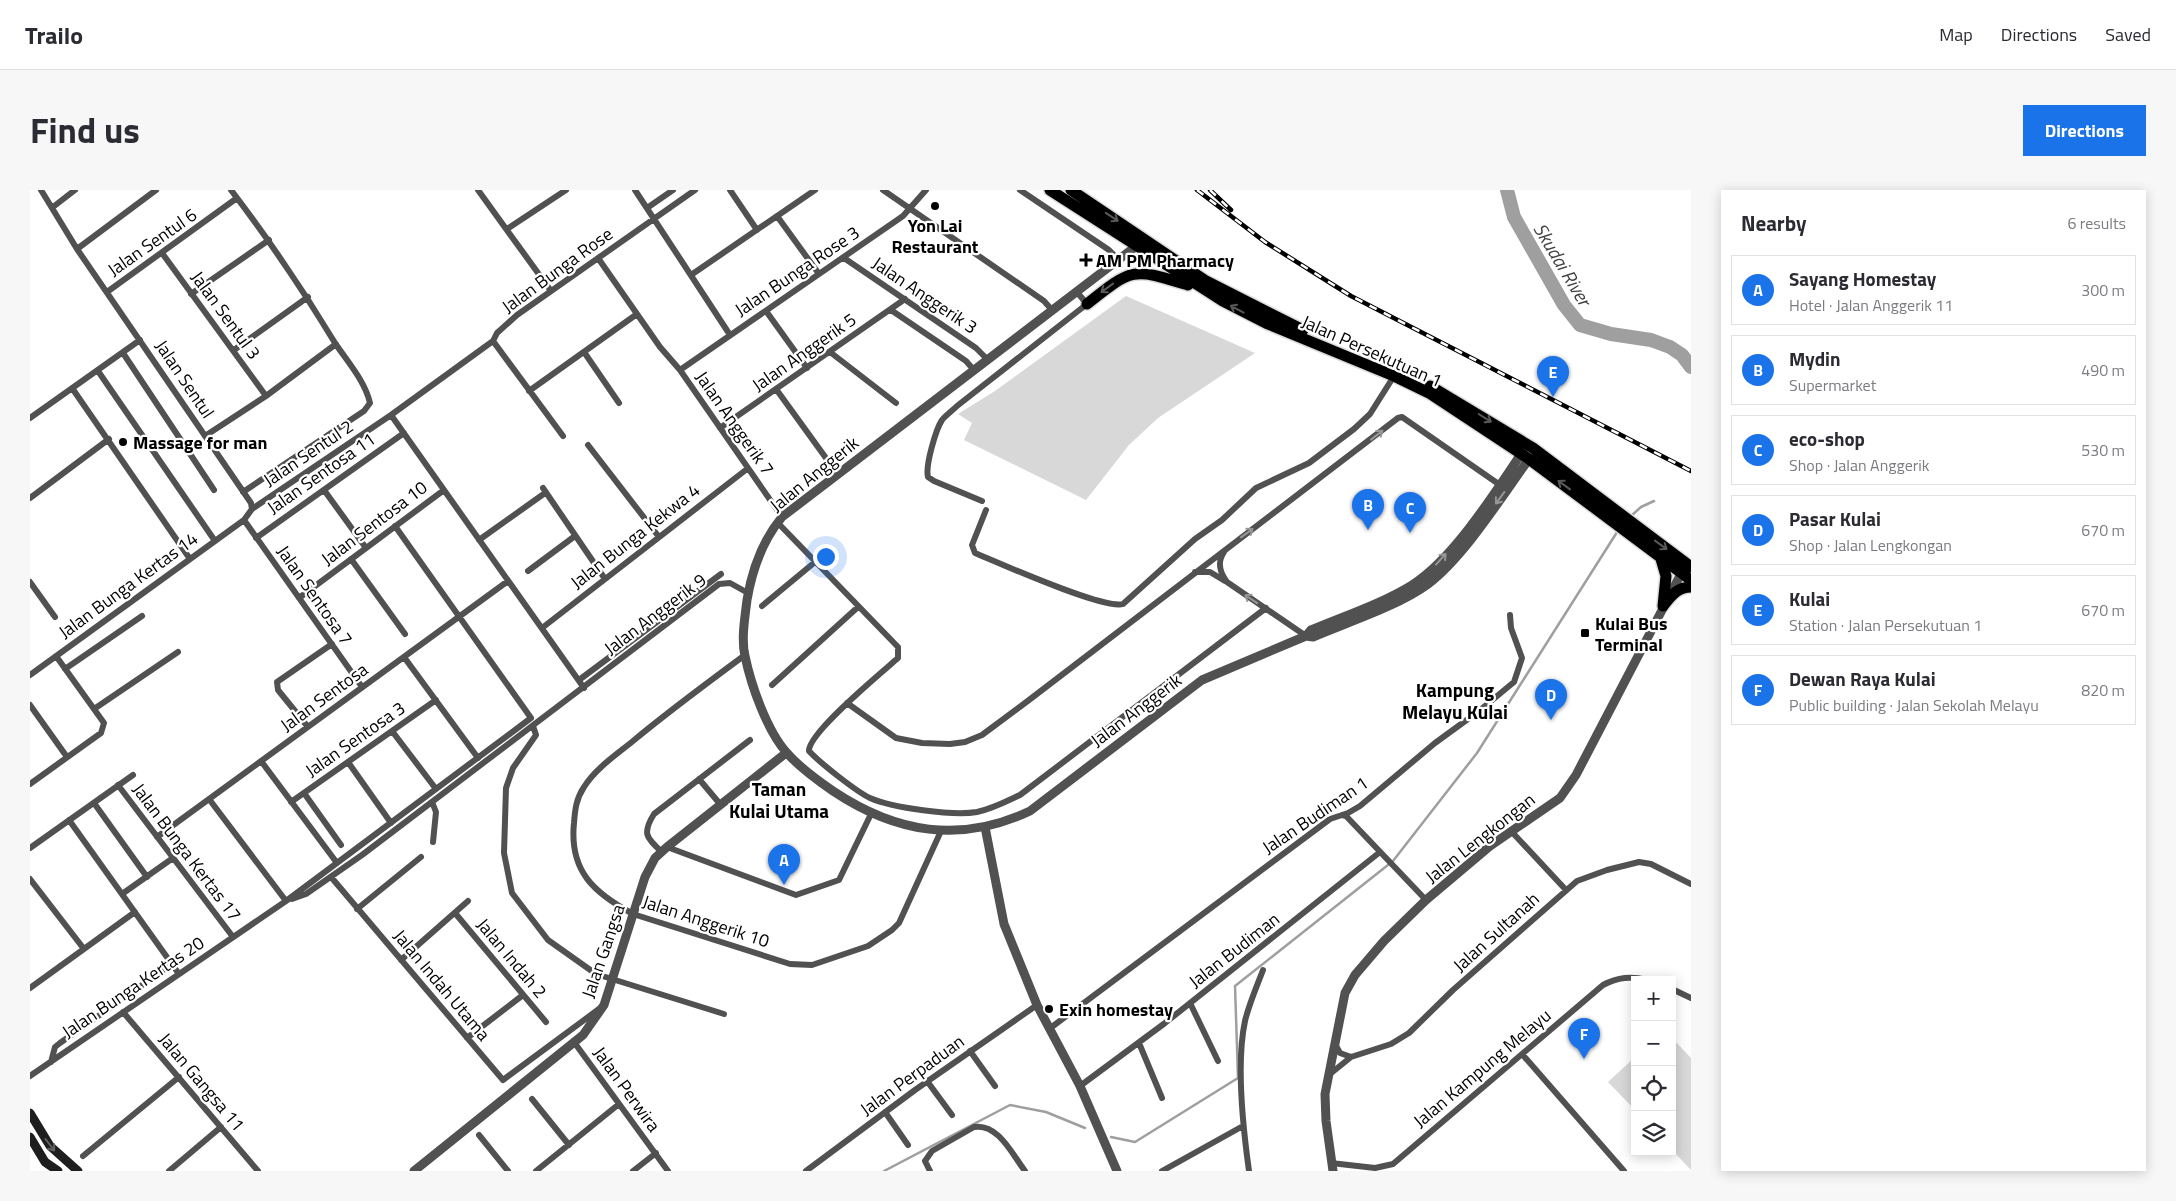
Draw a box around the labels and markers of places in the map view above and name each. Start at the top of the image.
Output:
marker: Yon Lai Restaurant [929,200,941,212]
place label: Yon Lai Restaurant [892,212,979,260]
place label: AM PM Pharmacy [1096,247,1234,274]
marker: AM PM Pharmacy [1080,254,1092,266]
pin: E [1537,356,1569,397]
place label: Massage for man [133,429,267,456]
marker: Massage for man [117,436,129,448]
pin: B [1352,489,1384,530]
pin: C [1394,492,1426,533]
place label: Kulai Bus Terminal [1595,610,1667,658]
marker: Kulai Bus Terminal [1579,627,1591,639]
pin: D [1535,679,1567,720]
pin: A [768,844,800,885]
place label: Exin homestay [1059,996,1173,1023]
marker: Exin homestay [1043,1003,1055,1015]
pin: F [1568,1018,1600,1059]

